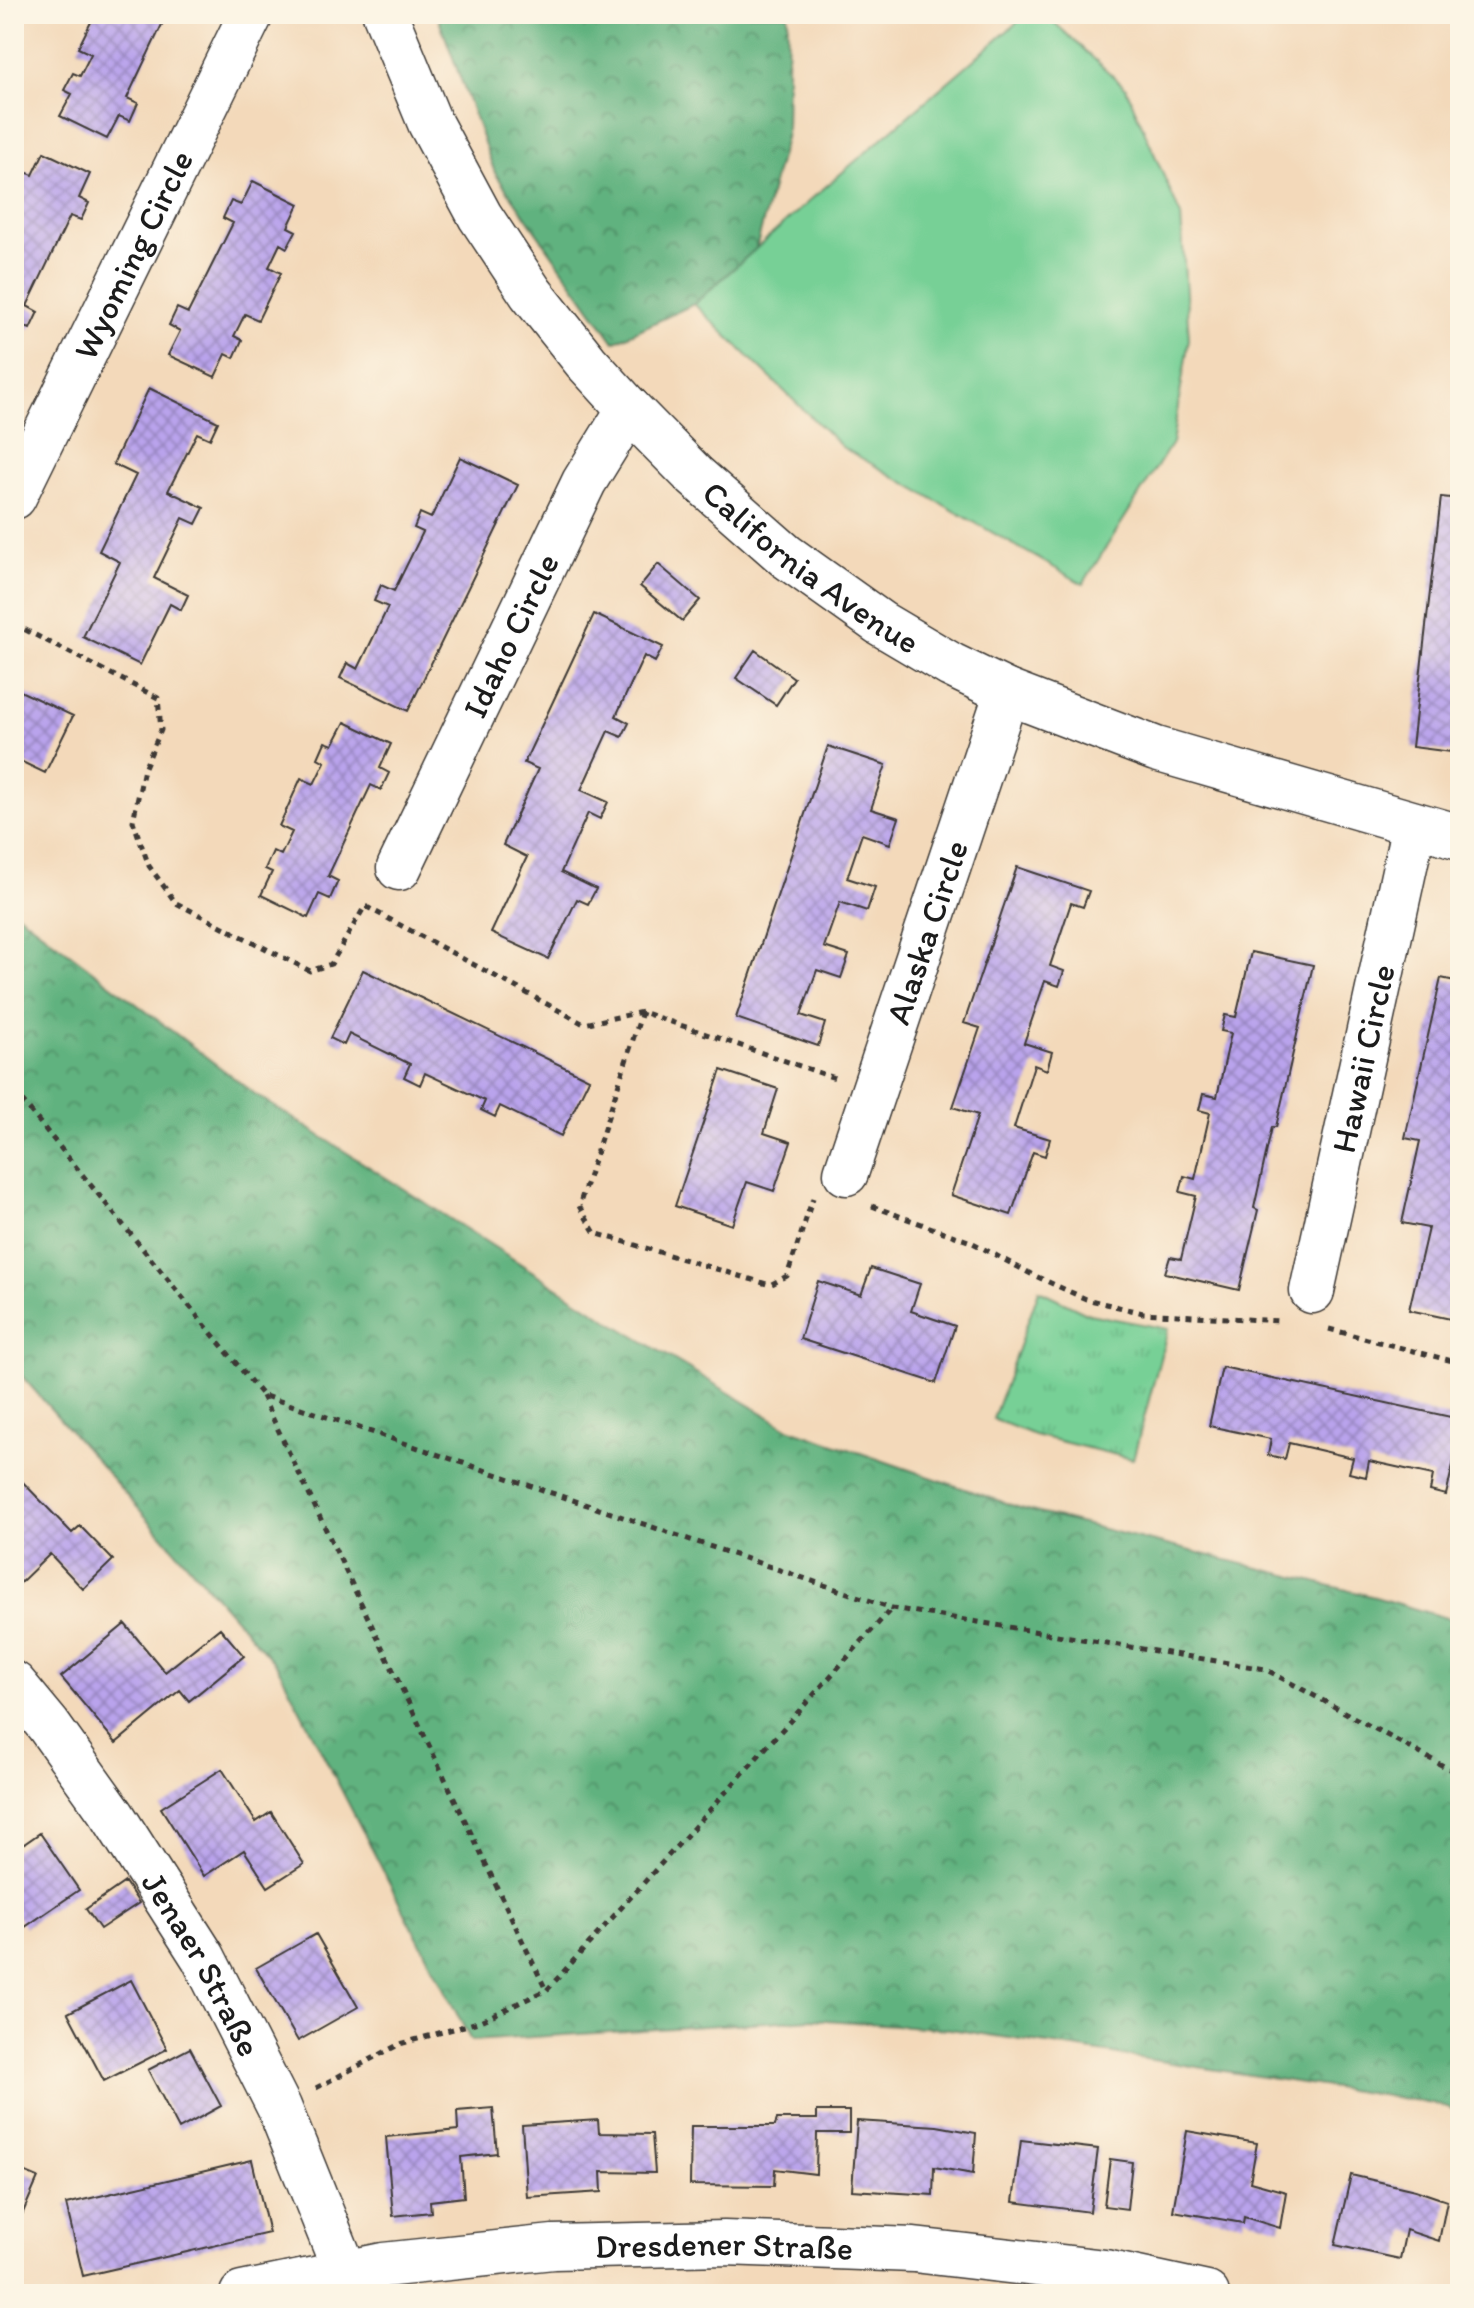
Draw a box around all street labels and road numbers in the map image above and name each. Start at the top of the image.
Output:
street label: Wyoming Circle [64,143,202,366]
street label: California Avenue [694,472,927,662]
street label: Idaho Circle [454,547,567,724]
street label: Alaska Circle [877,835,976,1029]
street label: Hawaii Circle [1322,960,1403,1157]
street label: Jenaer Straße [133,1864,270,2063]
street label: Dresdener Straße [594,2222,854,2268]

